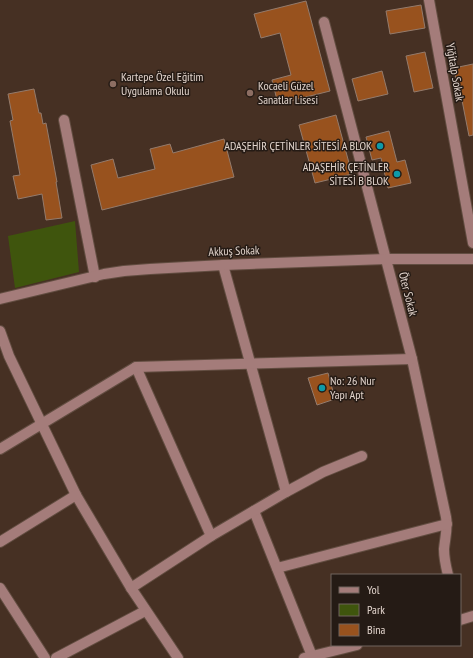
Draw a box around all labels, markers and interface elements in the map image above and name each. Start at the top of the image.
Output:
street label: Yiğitalp Sokak [443,42,468,103]
place label: Kartepe Özel Eğitim Uygulama Okulu [121,69,204,98]
place label: Kocaeli Güzel Sanatlar Lisesi [258,78,318,107]
marker: Kartepe Özel Eğitim Uygulama Okulu [108,79,118,89]
marker: Kocaeli Güzel Sanatlar Lisesi [245,88,255,98]
place label: ADAŞEHİR ÇETİNLER SİTESİ A BLOK [224,138,372,153]
marker: ADAŞEHİR ÇETİNLER SİTESİ A BLOK [375,141,385,151]
place label: ADAŞEHİR ÇETİNLER SİTESİ B BLOK [303,159,389,188]
marker: ADAŞEHİR ÇETİNLER SİTESİ B BLOK [392,169,402,179]
street label: Akkuş Sokak [208,242,260,259]
street label: Öter Sokak [396,270,421,318]
place label: No: 26 Nur Yapı Apt [330,373,376,402]
marker: No: 26 Nur Yapı Apt [317,383,327,393]
legend [331,574,461,646]
text: Yol [367,582,380,597]
text: Park [367,602,385,617]
text: Bina [367,622,386,637]

